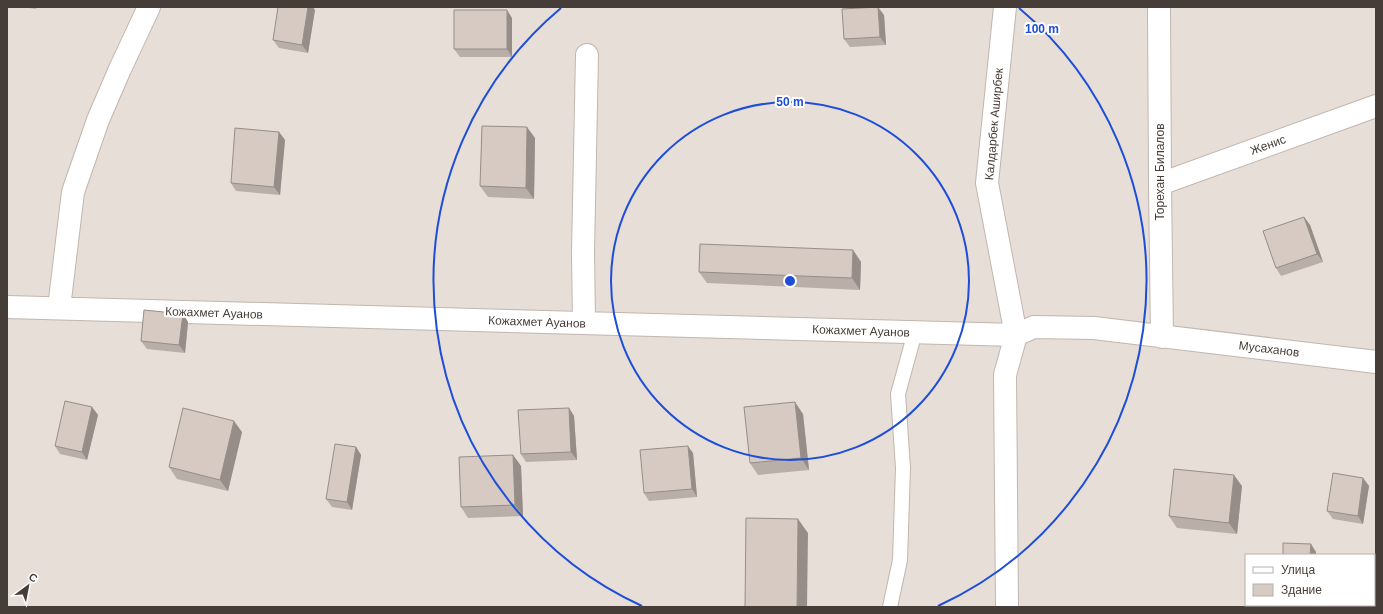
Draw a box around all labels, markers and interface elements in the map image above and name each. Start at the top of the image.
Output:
text: 100 m [1025,22,1059,36]
street label: Калдарбек Аширбек [982,67,1006,181]
text: 50 m [776,95,804,109]
street label: Торехан Билалов [1153,123,1167,221]
street label: Женис [1248,132,1288,158]
centre of rings [783,274,797,288]
street label: Кожахмет Ауанов [165,304,263,322]
street label: Кожахмет Ауанов [488,313,586,331]
street label: Кожахмет Ауанов [812,322,910,340]
street label: Мусаханов [1238,338,1300,360]
legend [1245,554,1375,606]
text: Улица [1281,563,1315,577]
north arrow [8,566,48,606]
text: С [27,570,40,585]
text: Здание [1281,583,1322,597]

